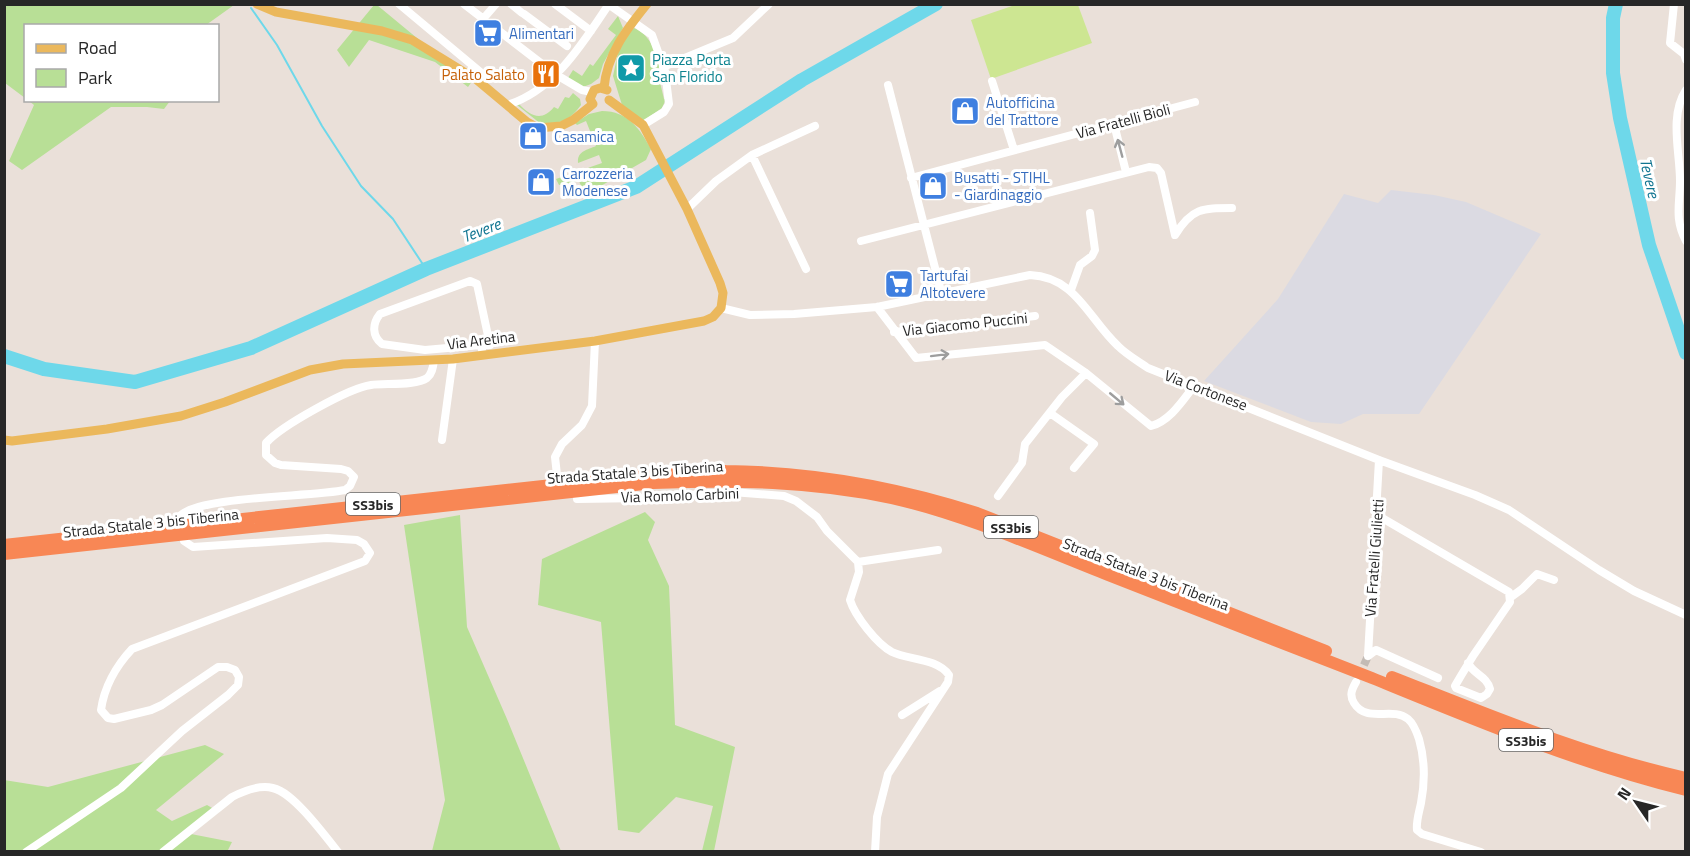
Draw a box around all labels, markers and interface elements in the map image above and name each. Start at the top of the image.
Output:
supermarket icon: Alimentari [472,17,504,49]
place label: Alimentari [509,22,574,45]
legend [24,24,219,102]
text: Road [78,34,117,61]
place label: Piazza Porta San Florido [652,48,731,88]
place icon: Piazza Porta San Florido [615,52,647,84]
restaurant icon: Palato Salato [530,58,562,90]
place label: Palato Salato [441,63,525,86]
text: Park [78,64,113,91]
place label: Autofficina del Trattore [986,91,1059,131]
shop icon: Autofficina del Trattore [949,95,981,127]
street label: Via Fratelli Bioli [1073,97,1173,145]
shop icon: Casamica [517,120,549,152]
place label: Casamica [554,125,615,148]
one-way arrow [1114,139,1125,158]
water label: Tevere [1634,156,1667,202]
place label: Carrozzeria Modenese [562,162,633,202]
shop icon: Carrozzeria Modenese [525,166,557,198]
place label: Busatti - STIHL - Giardinaggio [954,166,1050,206]
shop icon: Busatti - STIHL - Giardinaggio [917,170,949,202]
water label: Tevere [458,211,506,248]
place label: Tartufai Altotevere [920,264,986,304]
supermarket icon: Tartufai Altotevere [883,268,915,300]
street label: Via Giacomo Puccini [901,306,1029,342]
street label: Via Aretina [446,324,517,356]
one-way arrow [930,349,950,360]
street label: Via Cortonese [1161,364,1251,416]
one-way arrow [1109,392,1124,406]
street label: Strada Statale 3 bis Tiberina [546,454,724,490]
street label: Via Romolo Carbini [620,481,740,509]
road number: SS3bis [346,493,400,515]
street label: Via Fratelli Giulietti [1358,498,1390,618]
street label: Strada Statale 3 bis Tiberina [62,502,240,544]
road number: SS3bis [984,516,1038,538]
street label: Strada Statale 3 bis Tiberina [1060,532,1233,617]
road number: SS3bis [1499,729,1553,751]
north arrow [1606,772,1666,832]
text: N [1611,782,1637,805]

